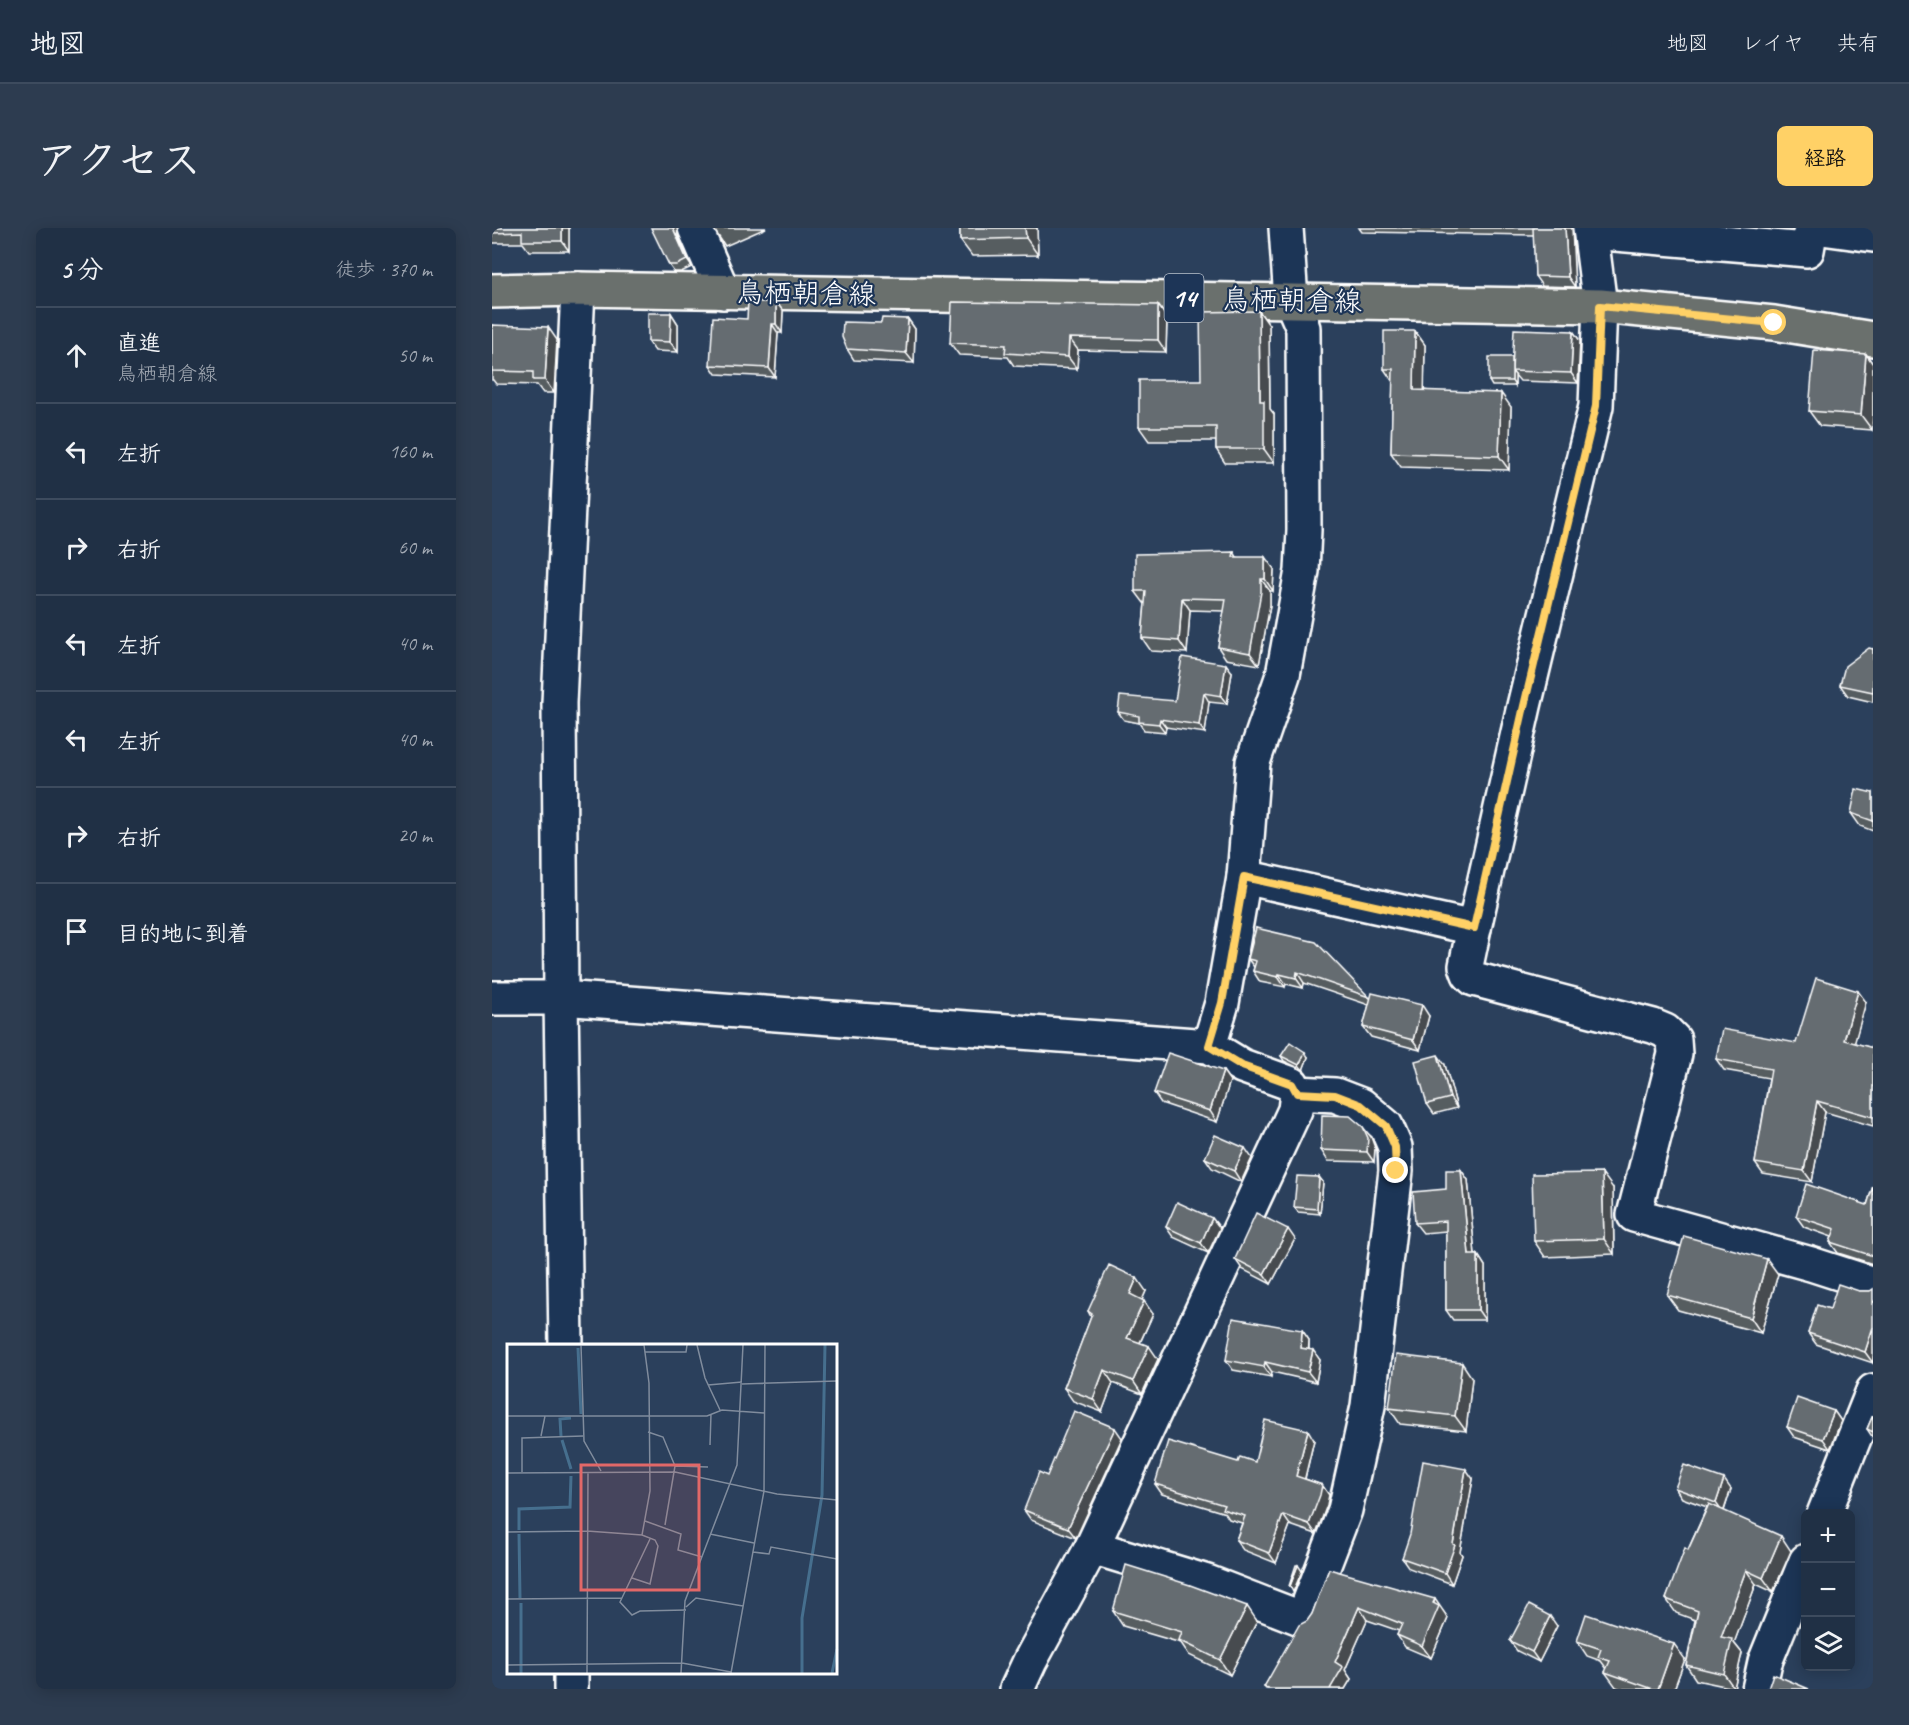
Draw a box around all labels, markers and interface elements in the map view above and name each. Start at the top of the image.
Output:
text: 地図 [30,26,86,61]
text: 地図 [1667,30,1709,56]
text: レイヤ [1742,30,1804,56]
text: 共有 [1837,30,1879,56]
button: 経路 [1777,126,1873,186]
text: アクセス [36,134,201,187]
text: 5 分 [60,253,104,286]
text: 徒歩 · 370 m [336,257,432,282]
street label: 鳥栖朝倉線 [736,274,876,312]
road number: 14 [1164,274,1204,322]
street label: 鳥栖朝倉線 [1222,281,1362,319]
route start [1760,309,1786,335]
text: 直進 [117,329,161,357]
icon: ahead [60,339,93,372]
text: 50 m [398,343,432,368]
text: 鳥栖朝倉線 [117,361,217,386]
icon: left [60,435,93,468]
text: 160 m [389,439,432,464]
text: 左折 [117,440,161,468]
icon: right [60,531,93,564]
text: 60 m [398,535,432,560]
text: 右折 [117,536,161,564]
icon: left [60,627,93,660]
text: 40 m [398,631,432,656]
text: 左折 [117,632,161,660]
icon: left [60,723,93,756]
text: 40 m [398,727,432,752]
text: 左折 [117,728,161,756]
icon: right [60,819,93,852]
text: 20 m [398,823,432,848]
text: 右折 [117,824,161,852]
icon: arrive [60,915,93,948]
text: 目的地に到着 [117,920,249,948]
route end [1382,1157,1408,1183]
inset map [507,1344,837,1674]
map controls [1801,1509,1855,1671]
button: + [1801,1509,1855,1563]
button: − [1801,1563,1855,1617]
button: layers [1801,1617,1855,1671]

